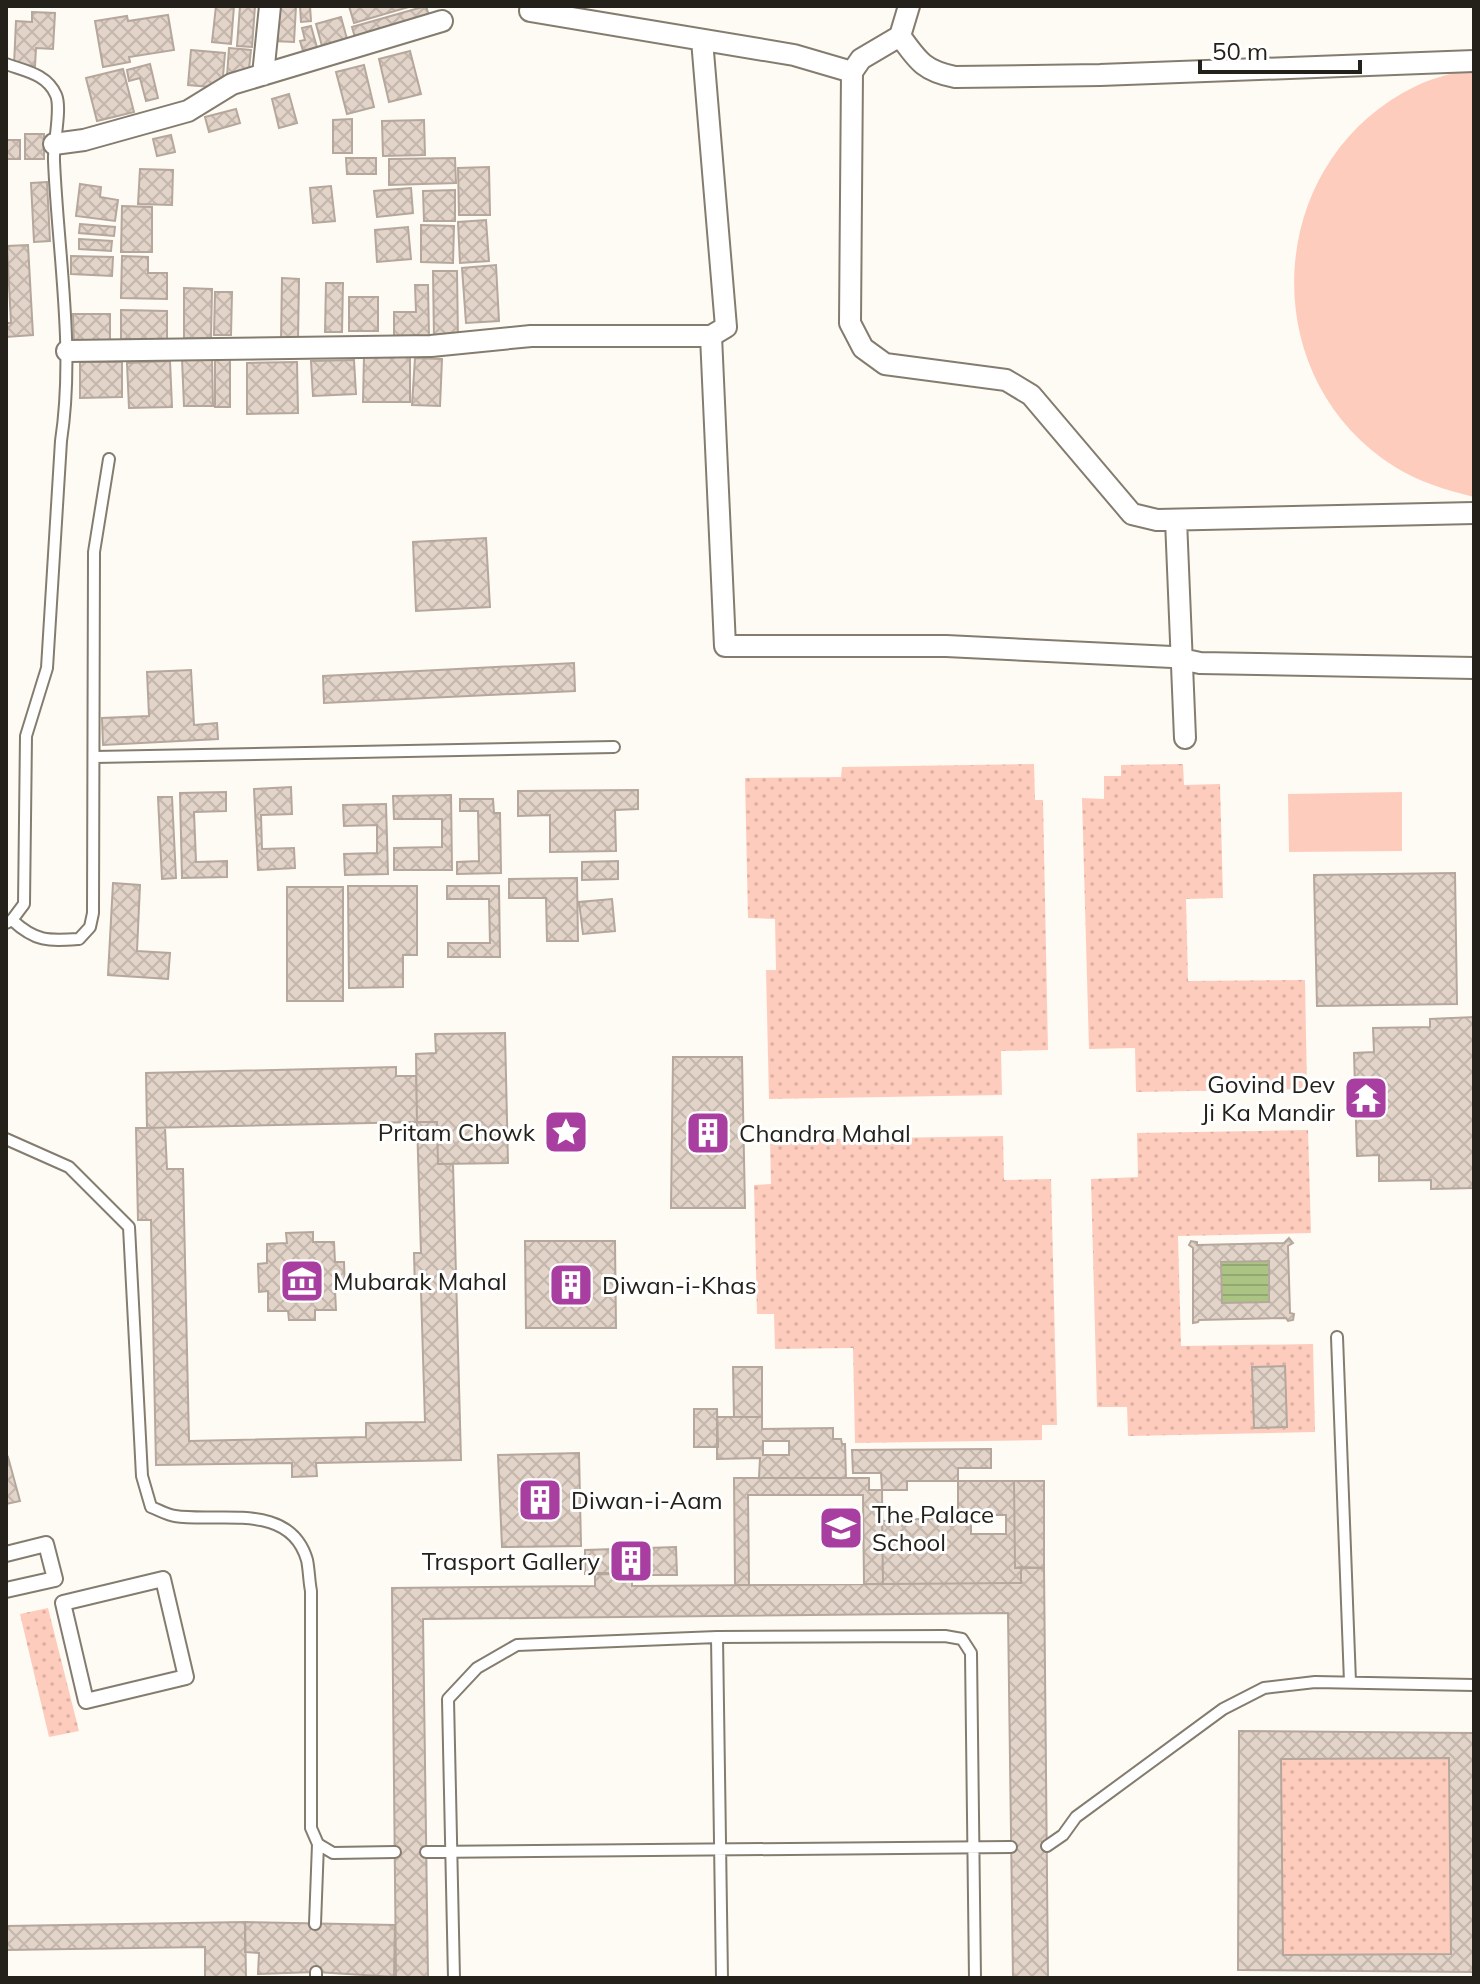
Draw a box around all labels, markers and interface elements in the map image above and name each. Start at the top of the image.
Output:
scale bar [1200,24,1360,74]
text: 50 m [1212,36,1268,66]
place label: Govind Dev Ji Ka Mandir [1201,1069,1335,1127]
temple icon: Govind Dev Ji Ka Mandir [1342,1074,1390,1122]
place icon: Pritam Chowk [542,1108,590,1156]
building icon: Chandra Mahal [684,1109,732,1157]
place label: Pritam Chowk [378,1117,536,1147]
place label: Chandra Mahal [739,1118,911,1148]
museum icon: Mubarak Mahal [278,1257,326,1305]
building icon: Diwan-i-Khas [547,1261,595,1309]
place label: Mubarak Mahal [333,1266,507,1296]
place label: Diwan-i-Khas [602,1270,757,1300]
building icon: Diwan-i-Aam [516,1476,564,1524]
place label: Diwan-i-Aam [571,1485,723,1515]
place label: The Palace School [872,1499,994,1557]
school or university icon: The Palace School [817,1504,865,1552]
building icon: Trasport Gallery [607,1537,655,1585]
place label: Trasport Gallery [422,1546,600,1576]

